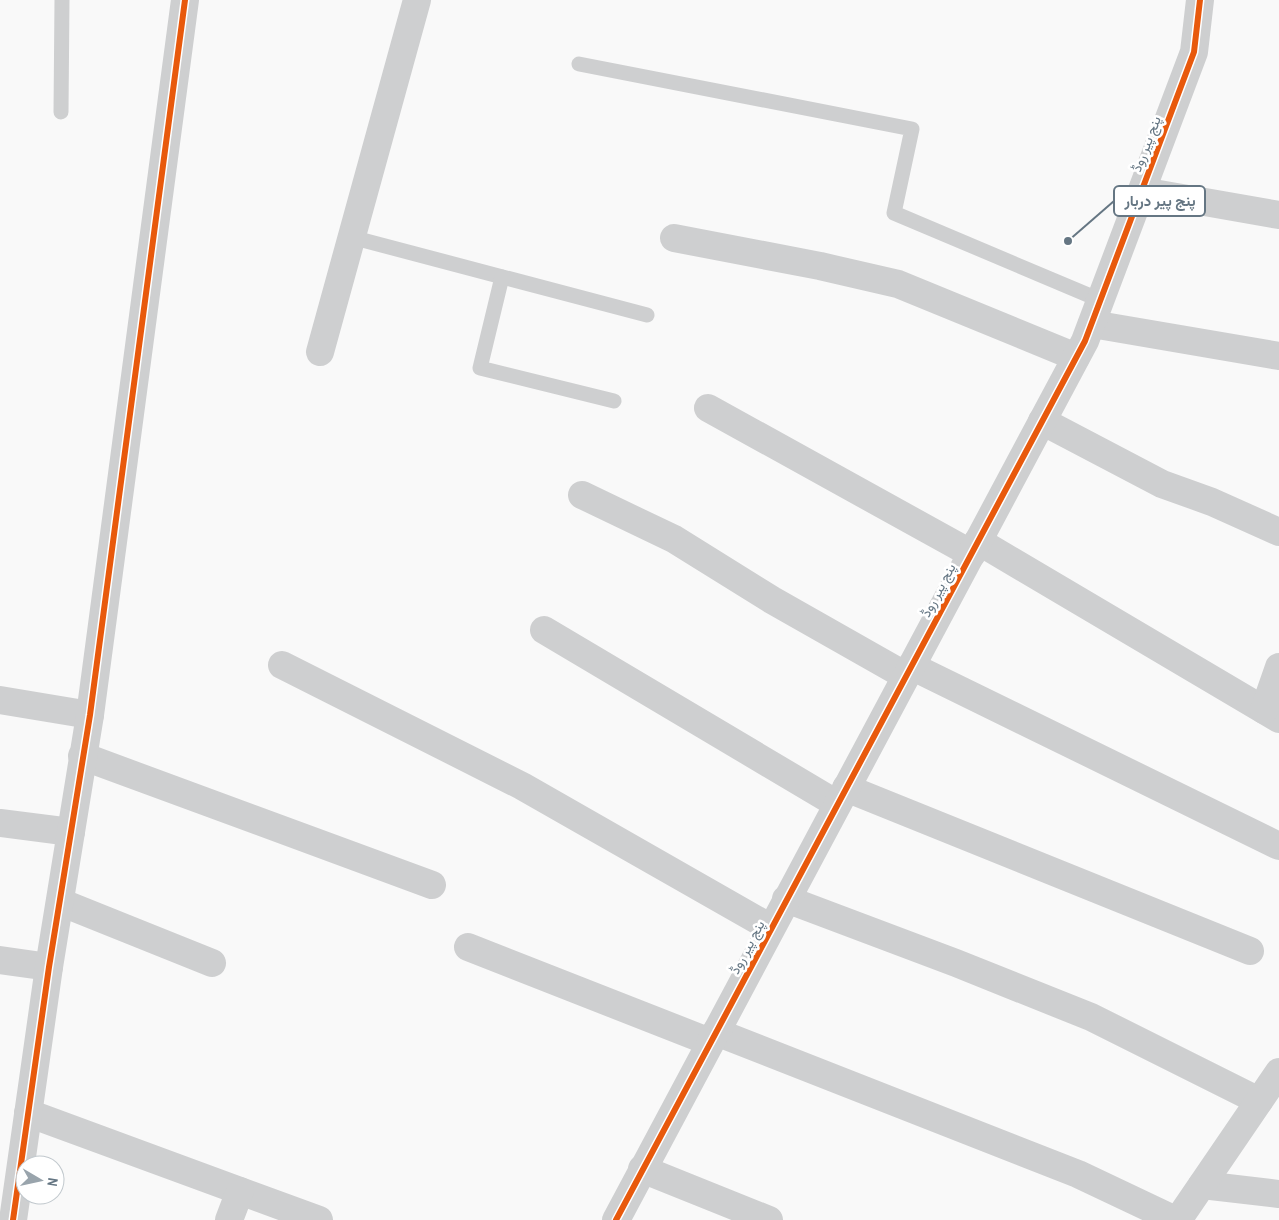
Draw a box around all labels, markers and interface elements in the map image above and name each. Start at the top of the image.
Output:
street label: پنج پیر روڈ [1127,114,1167,175]
callout: پنج پیر دربار [1114,186,1205,216]
text: پنج پیر دربار [1123,190,1196,211]
street label: پنج پیر روڈ [916,560,961,621]
street label: پنج پیر روڈ [725,917,770,978]
north arrow [15,1155,65,1205]
text: N [43,1177,62,1188]

